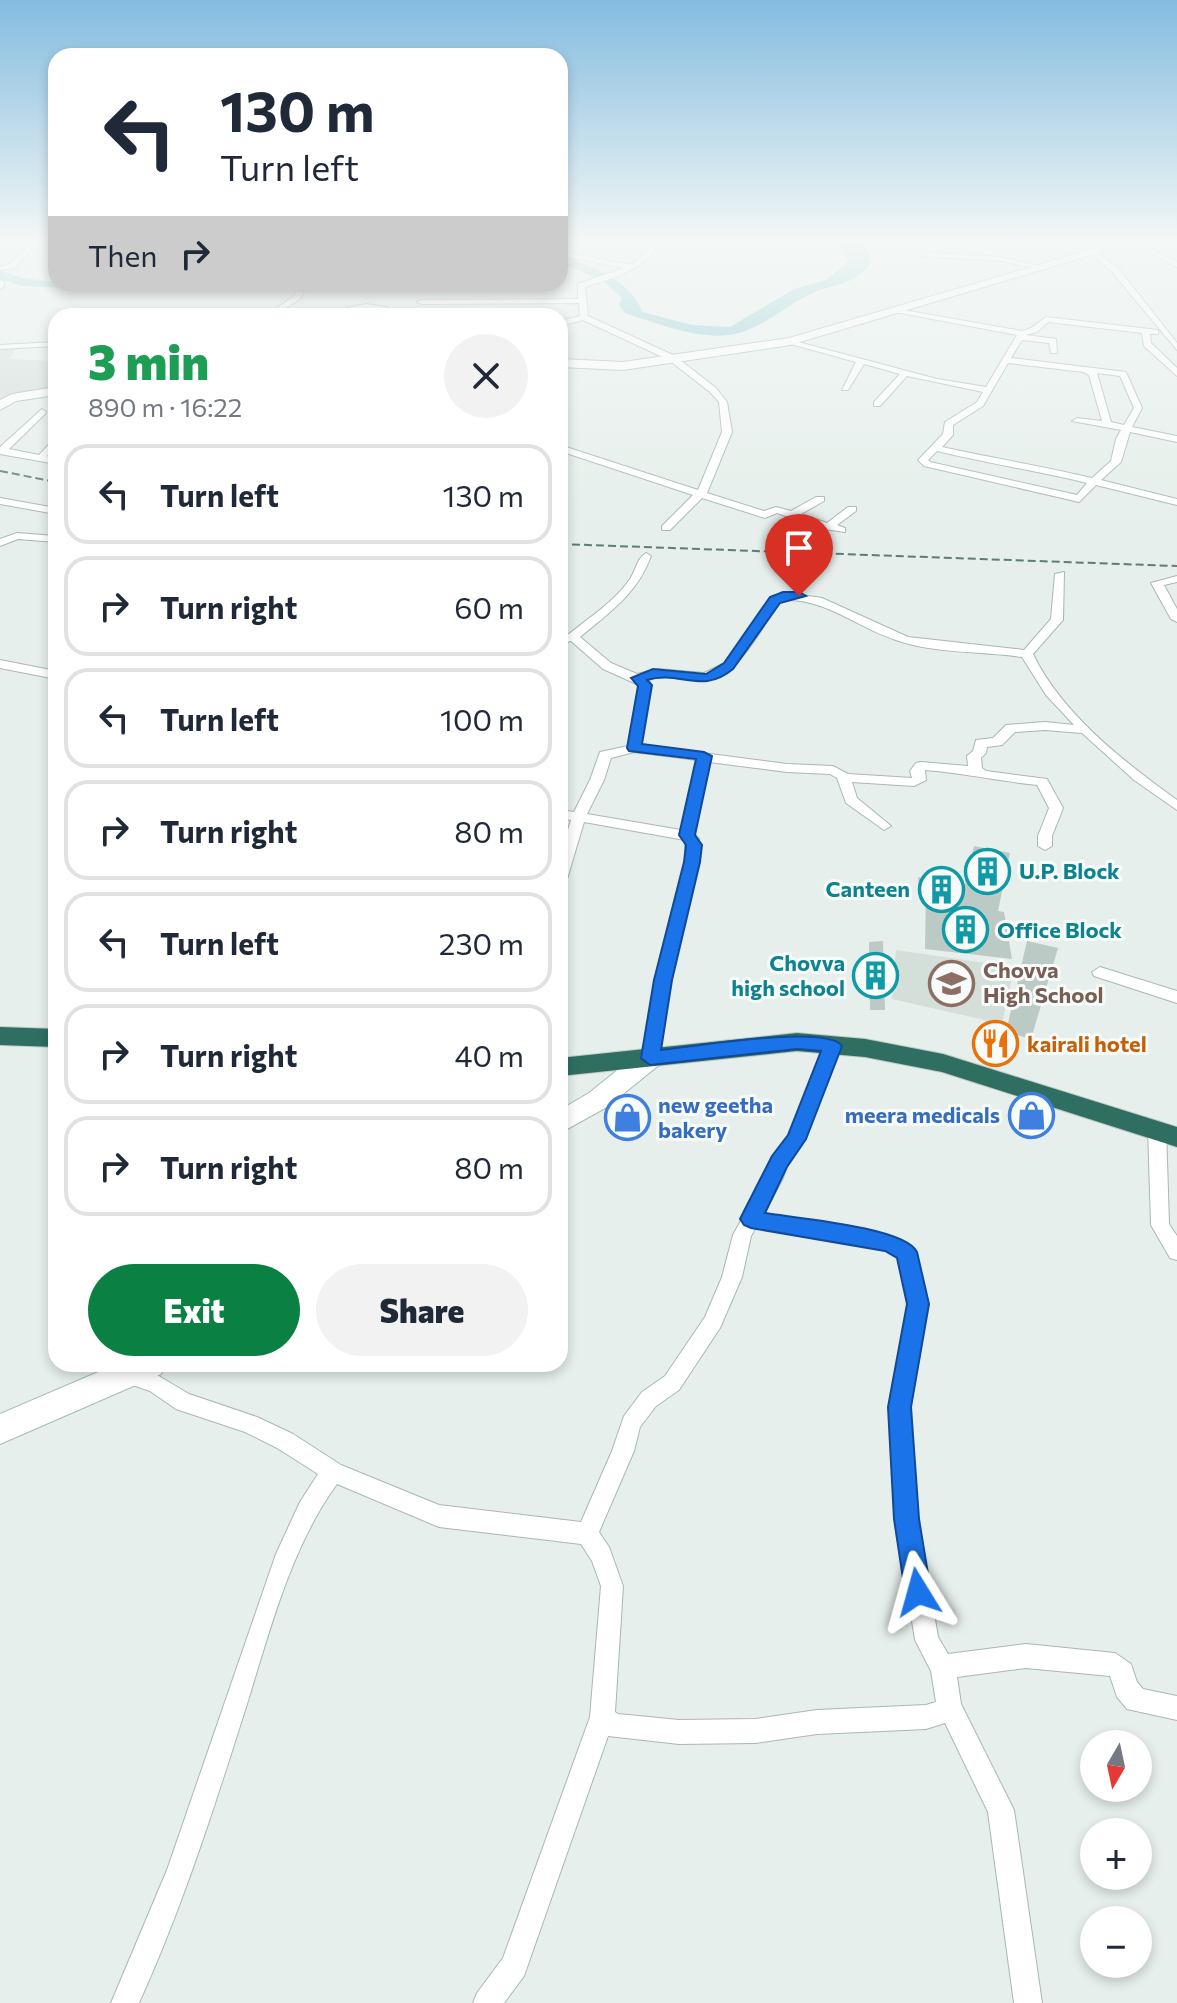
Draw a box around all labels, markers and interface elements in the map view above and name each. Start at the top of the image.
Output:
text: 130 m [220,75,375,144]
icon: left [88,80,192,184]
text: Turn left [220,144,359,188]
icon: right [173,232,217,276]
text: Then [88,236,157,273]
text: 3 min [88,331,209,390]
button: close [444,334,528,418]
text: 890 m · 16:22 [88,391,242,422]
icon: left [92,472,136,516]
text: Turn left [160,476,279,513]
text: 130 m [443,476,524,513]
pin [765,514,833,596]
icon: arrive [777,526,821,570]
icon: right [92,584,136,628]
text: Turn right [160,588,297,625]
text: 60 m [454,588,524,625]
icon: left [92,696,136,740]
text: Turn left [160,700,279,737]
text: 100 m [440,700,524,737]
icon: right [92,808,136,852]
text: Turn right [160,812,297,849]
text: 80 m [454,812,524,849]
building icon: U.P. Block [964,847,1012,895]
place label: U.P. Block [1019,857,1120,884]
building icon: Canteen [917,865,965,913]
place label: Canteen [826,875,910,902]
building icon: Office Block [942,906,990,954]
place label: Office Block [997,916,1122,943]
icon: left [92,920,136,964]
text: Turn left [160,924,279,961]
text: 230 m [439,924,524,961]
place label: Chovva high school [731,949,845,1001]
building icon: Chovva high school [852,952,900,1000]
place label: Chovva High School [983,956,1104,1008]
school or university icon: Chovva High School [928,959,976,1007]
restaurant icon: kairali hotel [972,1020,1020,1068]
place label: kairali hotel [1027,1030,1147,1057]
icon: right [92,1032,136,1076]
text: Turn right [160,1036,297,1073]
text: 40 m [455,1036,524,1073]
place label: new geetha bakery [658,1091,773,1143]
shop icon: meera medicals [1007,1091,1055,1139]
shop icon: new geetha bakery [603,1094,651,1142]
place label: meera medicals [845,1101,1000,1128]
icon: right [92,1144,136,1188]
text: Turn right [160,1148,297,1185]
text: 80 m [454,1148,524,1185]
button: Exit [88,1264,300,1356]
button: Share [316,1264,528,1356]
position arrow [876,1550,960,1634]
north arrow [1080,1730,1152,1802]
map controls [1080,1730,1152,1978]
button: + [1080,1818,1152,1890]
button: − [1080,1906,1152,1978]

